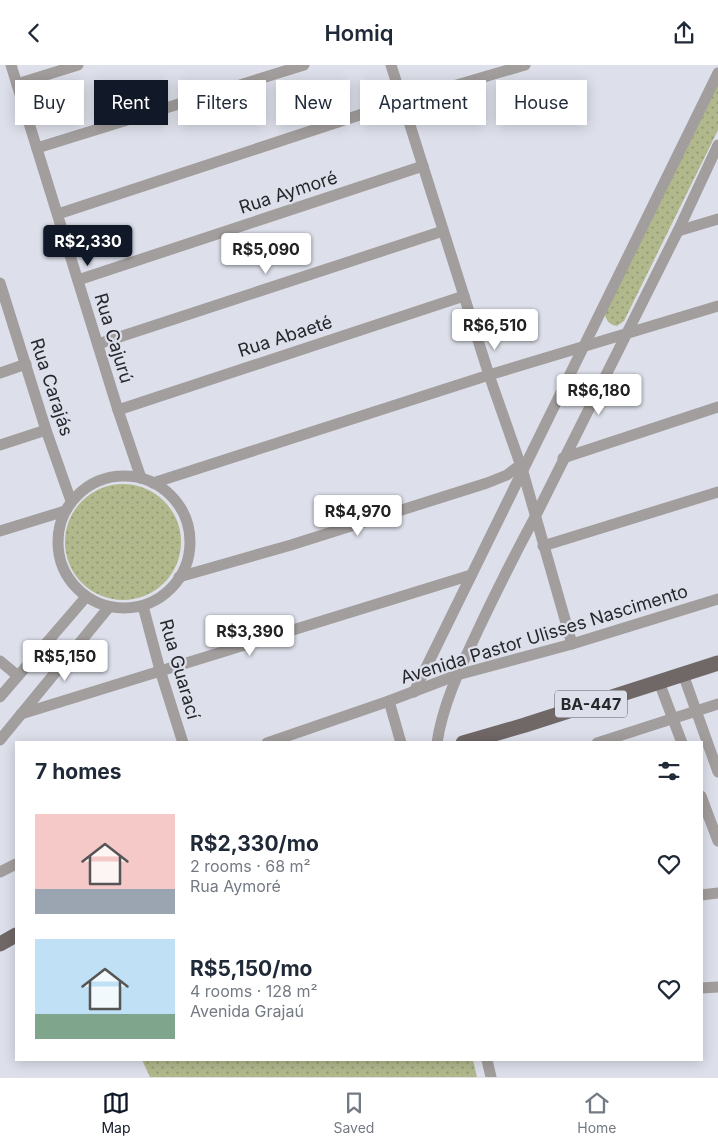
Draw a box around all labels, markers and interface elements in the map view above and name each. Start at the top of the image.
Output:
icon: back [20,19,48,47]
icon: share [670,19,698,47]
text: Homiq [324,20,394,46]
chip: Buy [15,80,84,125]
chip: Rent [94,80,168,125]
chip: Filters [178,80,266,125]
chip: New [276,80,350,125]
chip: Apartment [360,80,486,125]
chip: House [496,80,587,125]
street label: Rua Aymoré [236,166,340,218]
pin: R$2,330 [42,225,134,267]
text: R$2,330 [54,231,122,251]
pin: R$5,090 [220,233,312,275]
text: R$5,090 [232,239,300,259]
street label: Rua Cajurú [90,290,138,386]
pin: R$6,510 [449,309,541,351]
street label: Rua Abaeté [235,311,335,361]
text: R$6,510 [463,315,527,335]
street label: Rua Carajás [26,335,78,439]
pin: R$6,180 [553,373,645,416]
text: R$6,180 [568,380,630,400]
pin: R$4,970 [312,495,404,537]
text: R$4,970 [325,501,391,521]
street label: Avenida Pastor Ulisses Nascimento [398,580,690,688]
pin: R$3,390 [204,615,296,657]
street label: Rua Guarací [156,617,204,722]
text: R$3,390 [216,621,284,641]
pin: R$5,150 [19,639,111,682]
text: R$5,150 [34,646,96,666]
road number: BA-447 [555,691,627,717]
icon: filters [655,757,683,785]
text: 7 homes [35,759,122,784]
text: R$2,330/mo [190,831,319,856]
icon: home [75,834,135,894]
icon: heart [655,850,683,878]
text: 2 rooms · 68 m² [190,856,311,876]
text: Rua Aymoré [190,876,281,896]
text: R$5,150/mo [190,956,312,981]
icon: home [75,959,135,1019]
icon: heart [655,975,683,1003]
text: 4 rooms · 128 m² [190,981,318,1001]
text: Avenida Grajaú [190,1001,304,1021]
tab: Map [101,1089,131,1136]
tab: Saved [333,1089,374,1136]
tab: Home [577,1089,617,1136]

